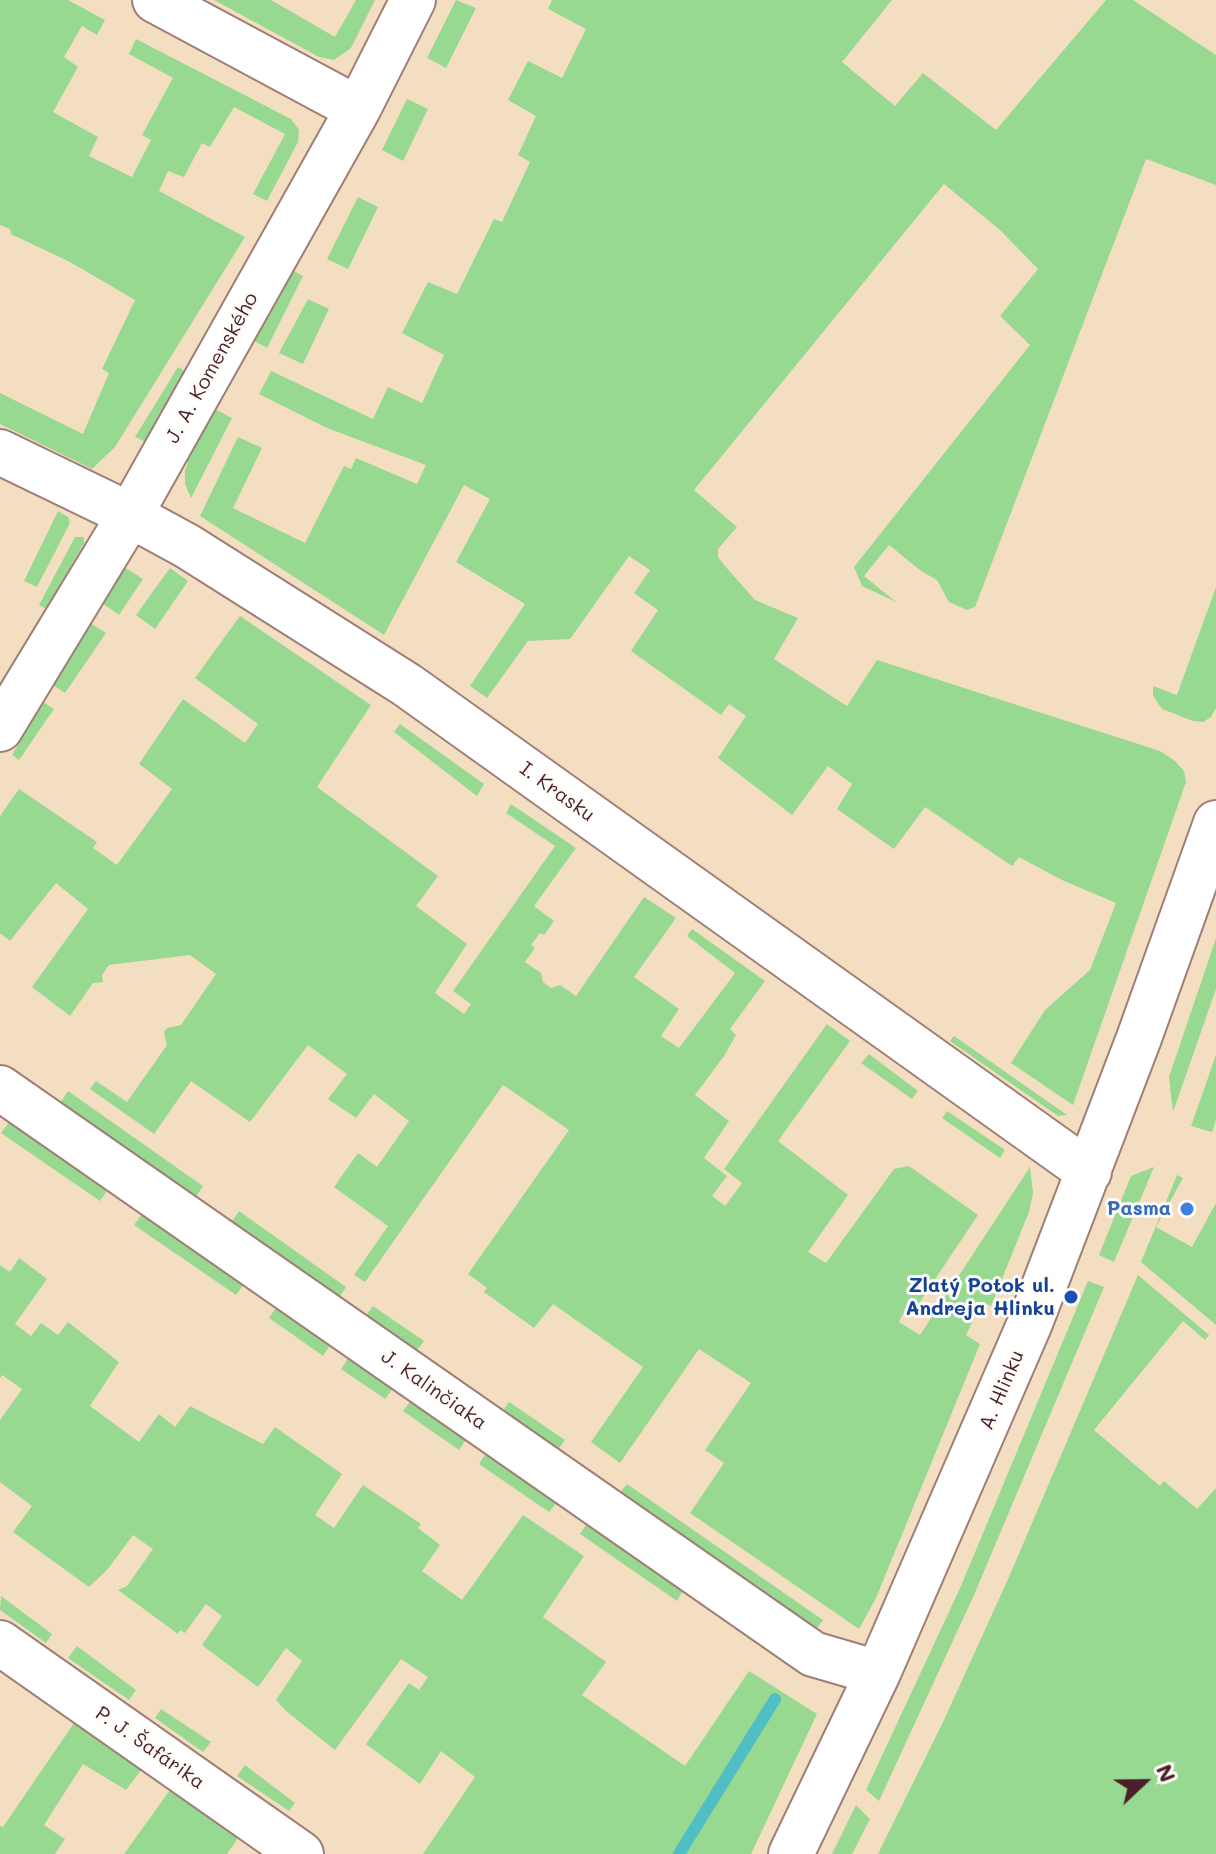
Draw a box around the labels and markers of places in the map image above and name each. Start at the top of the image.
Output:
place label: Pasma [1107,1197,1171,1221]
marker: Pasma [1178,1200,1196,1218]
place label: Zlatý Potok ul. Andreja Hlinku [906,1274,1055,1321]
marker: Zlatý Potok ul. Andreja Hlinku [1062,1288,1080,1306]

